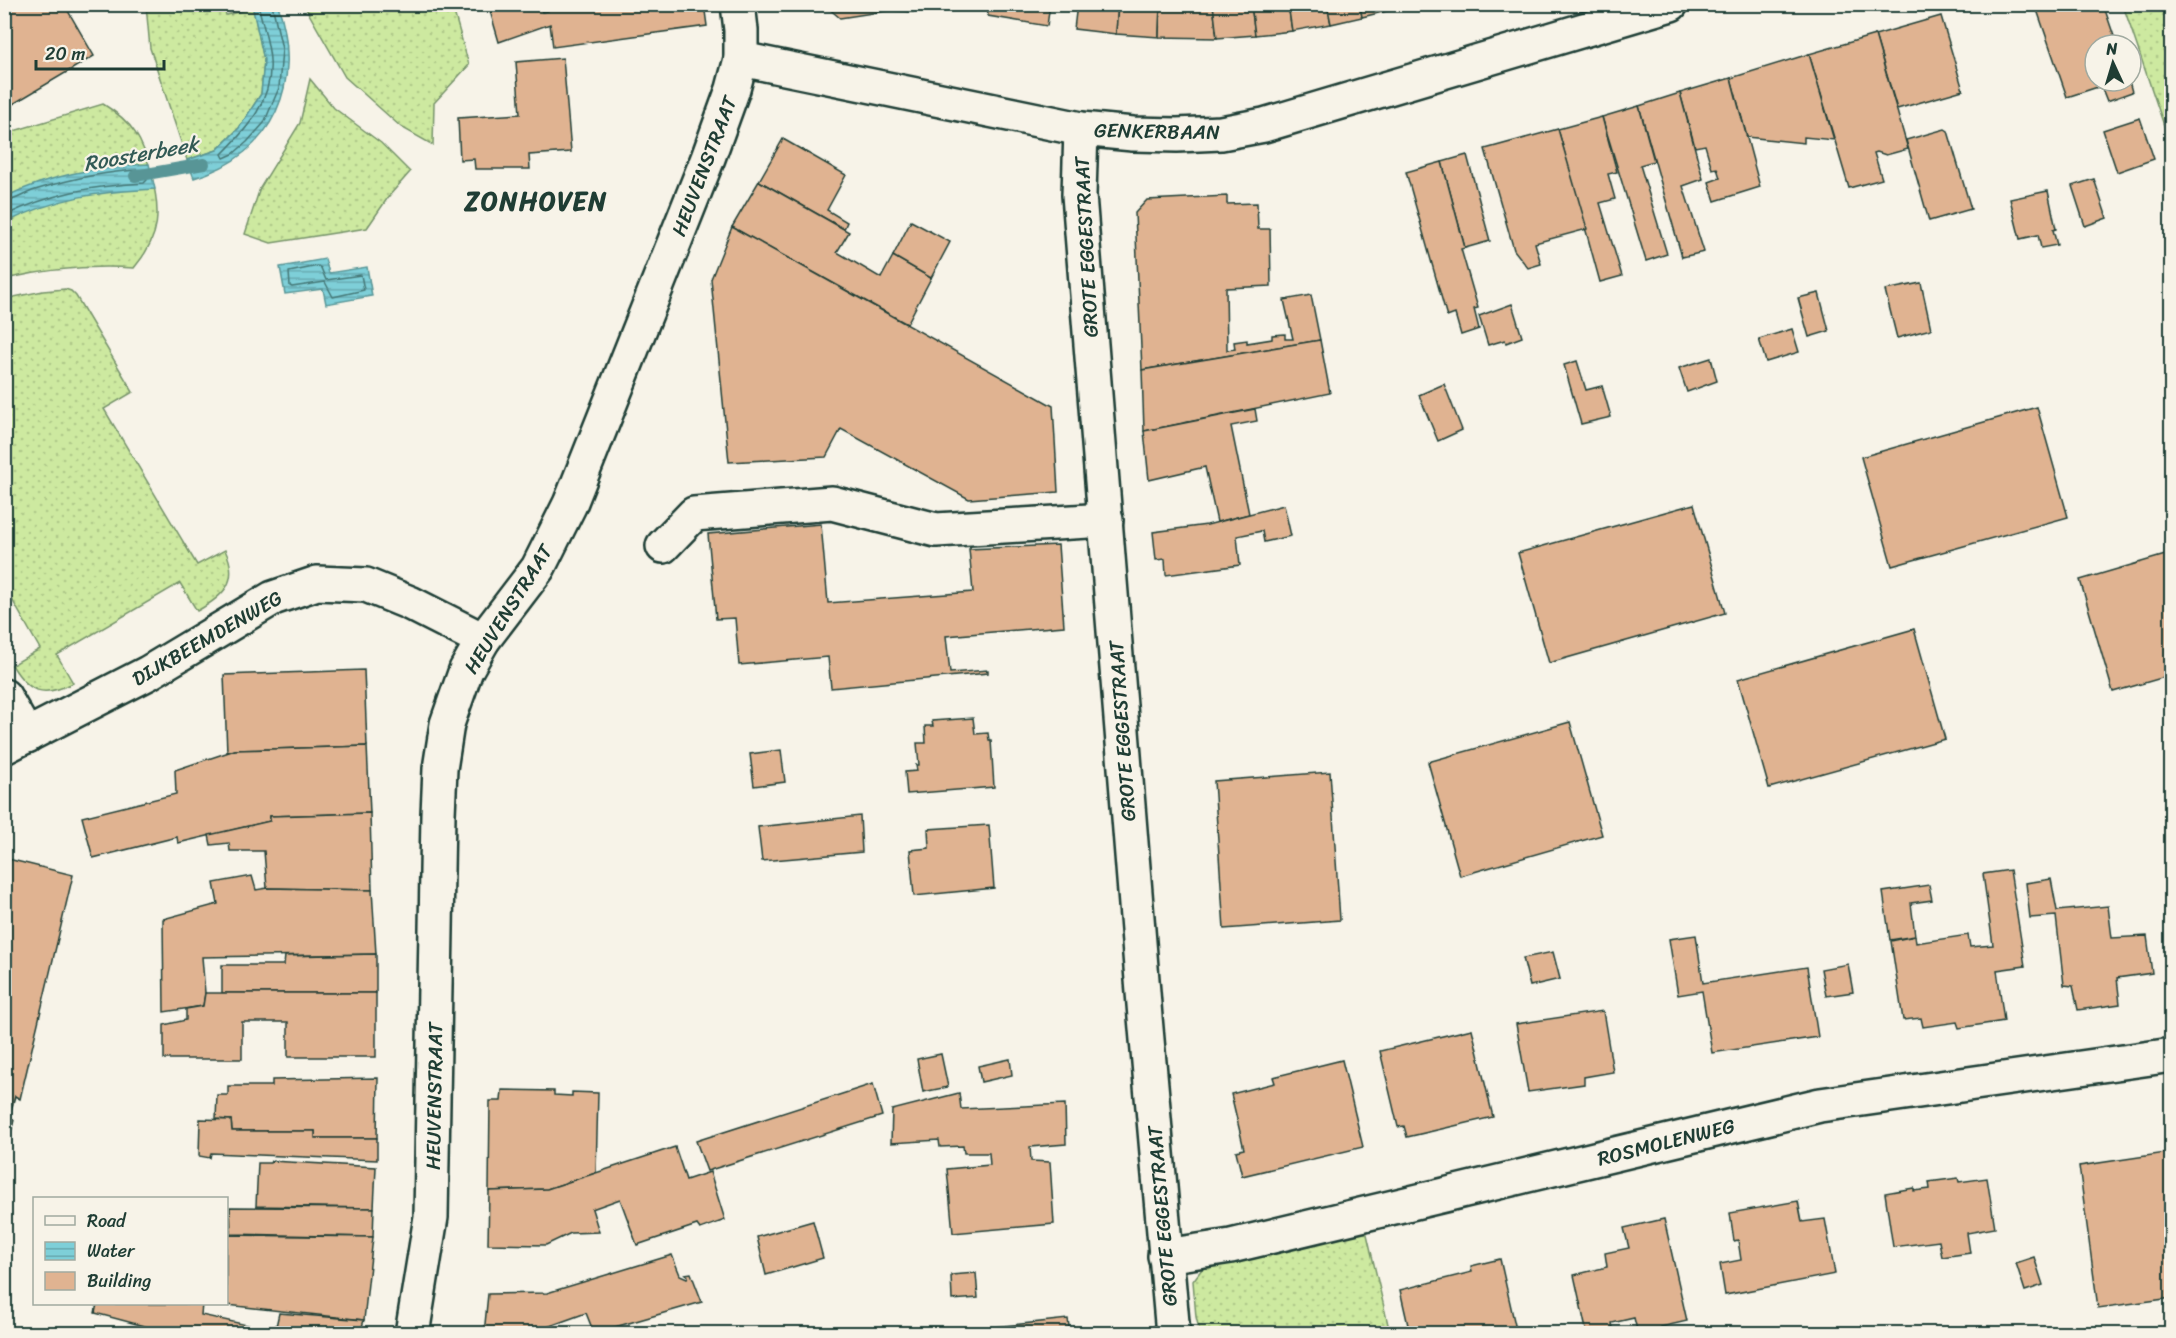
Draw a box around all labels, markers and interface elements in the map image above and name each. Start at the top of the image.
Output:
scale bar [36,33,164,71]
north arrow [2083,33,2143,93]
text: N [2104,34,2119,63]
text: 20 m [45,38,85,70]
street label: HEUVENSTRAAT [662,89,748,241]
street label: GENKERBAAN [1094,113,1220,150]
water label: Roosterbeek [81,125,204,183]
street label: GROTE EGGESTRAAT [1064,155,1109,338]
district label: ZONHOVEN [463,178,608,224]
street label: HEUVENSTRAAT [454,536,563,681]
street label: DIJKBEEMDENWEG [125,581,289,696]
street label: GROTE EGGESTRAAT [1099,639,1146,822]
street label: HEUVENSTRAAT [416,1020,453,1170]
street label: ROSMOLENWEG [1594,1108,1739,1176]
street label: GROTE EGGESTRAAT [1137,1123,1188,1308]
legend [33,1197,228,1305]
text: Road [87,1205,127,1237]
text: Water [87,1235,136,1267]
text: Building [87,1265,151,1297]

